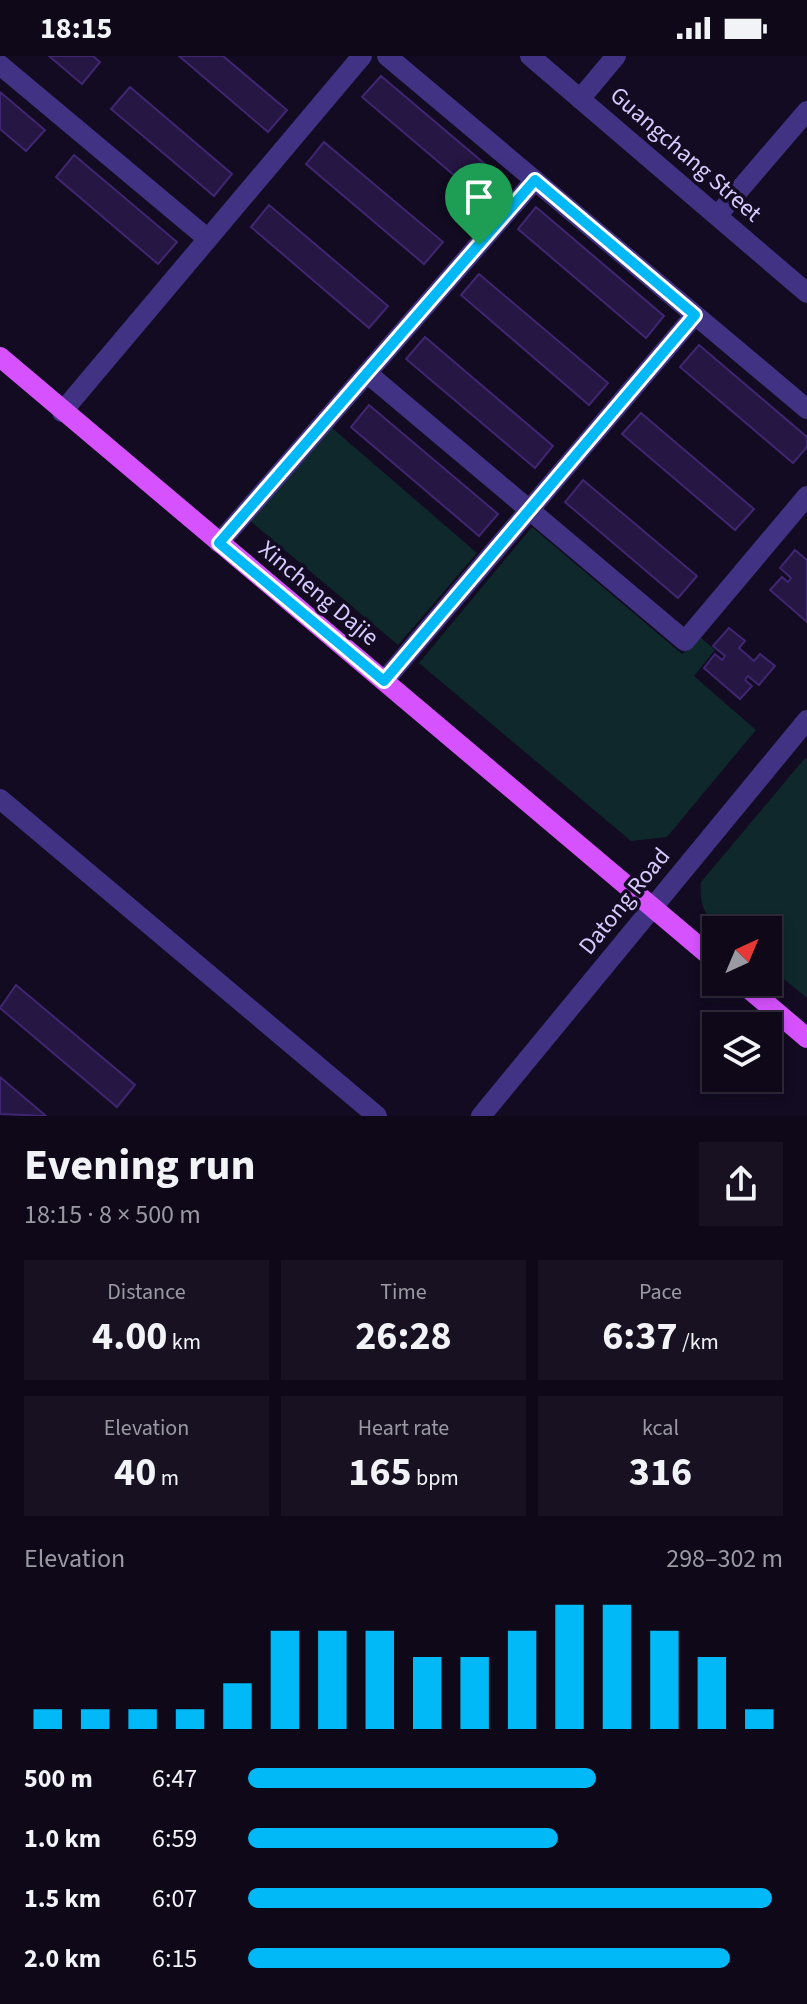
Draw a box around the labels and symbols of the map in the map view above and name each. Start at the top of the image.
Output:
street label: Guangchang Street [602,78,769,230]
pin [445,163,513,245]
street label: Xincheng Dajie [251,532,387,654]
street label: Datong Road [570,840,679,962]
north arrow [702,916,782,996]

